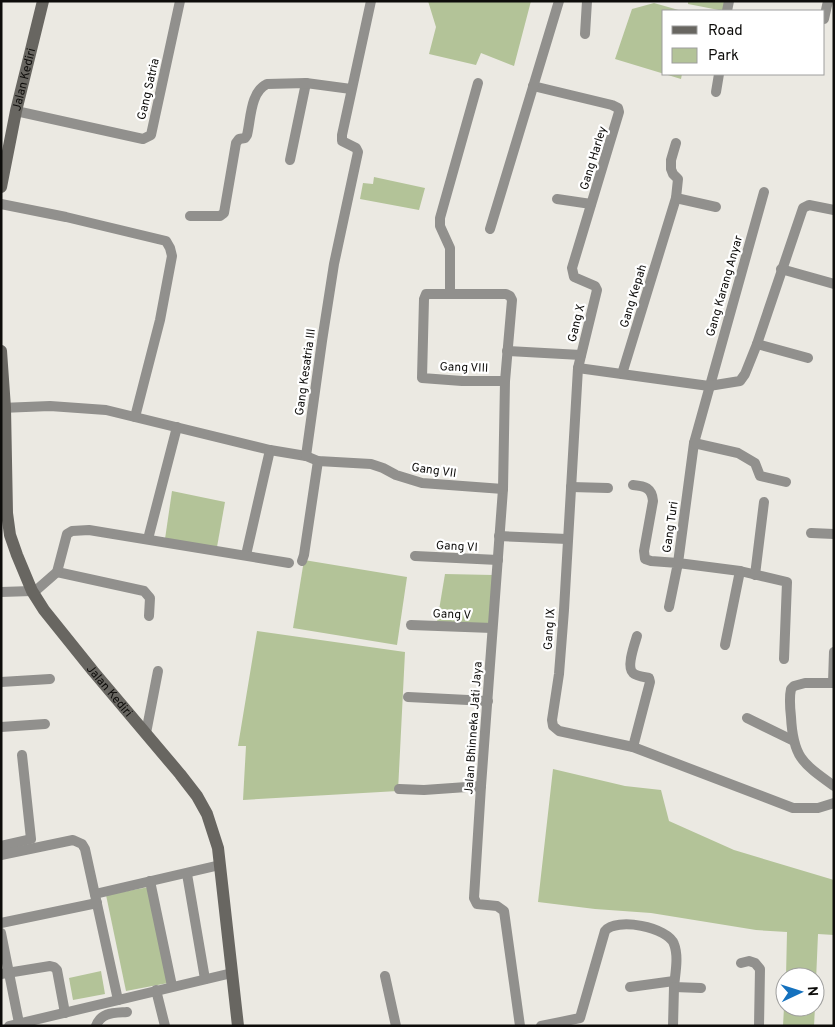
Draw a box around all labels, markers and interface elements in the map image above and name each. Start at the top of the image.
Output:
legend [662,10,825,75]
text: Road [708,22,743,41]
street label: Jalan Kediri [9,47,40,113]
text: Park [708,47,739,66]
street label: Gang Satria [134,57,164,122]
street label: Gang Harley [577,124,611,192]
street label: Gang Karang Anyar [703,234,747,339]
street label: Gang Kepah [617,263,651,330]
street label: Gang X [565,303,589,344]
street label: Gang Kesatria III [292,328,320,417]
street label: Gang VIII [439,359,489,377]
street label: Gang VII [410,460,457,482]
street label: Gang Turi [659,500,683,554]
street label: Gang VI [436,538,478,556]
street label: Gang V [432,606,472,624]
street label: Gang IX [541,608,559,651]
street label: Jalan Bhinneka Jati Jaya [461,661,487,795]
street label: Jalan Kediri [82,662,136,721]
north arrow [775,967,825,1017]
text: N [803,986,820,997]

